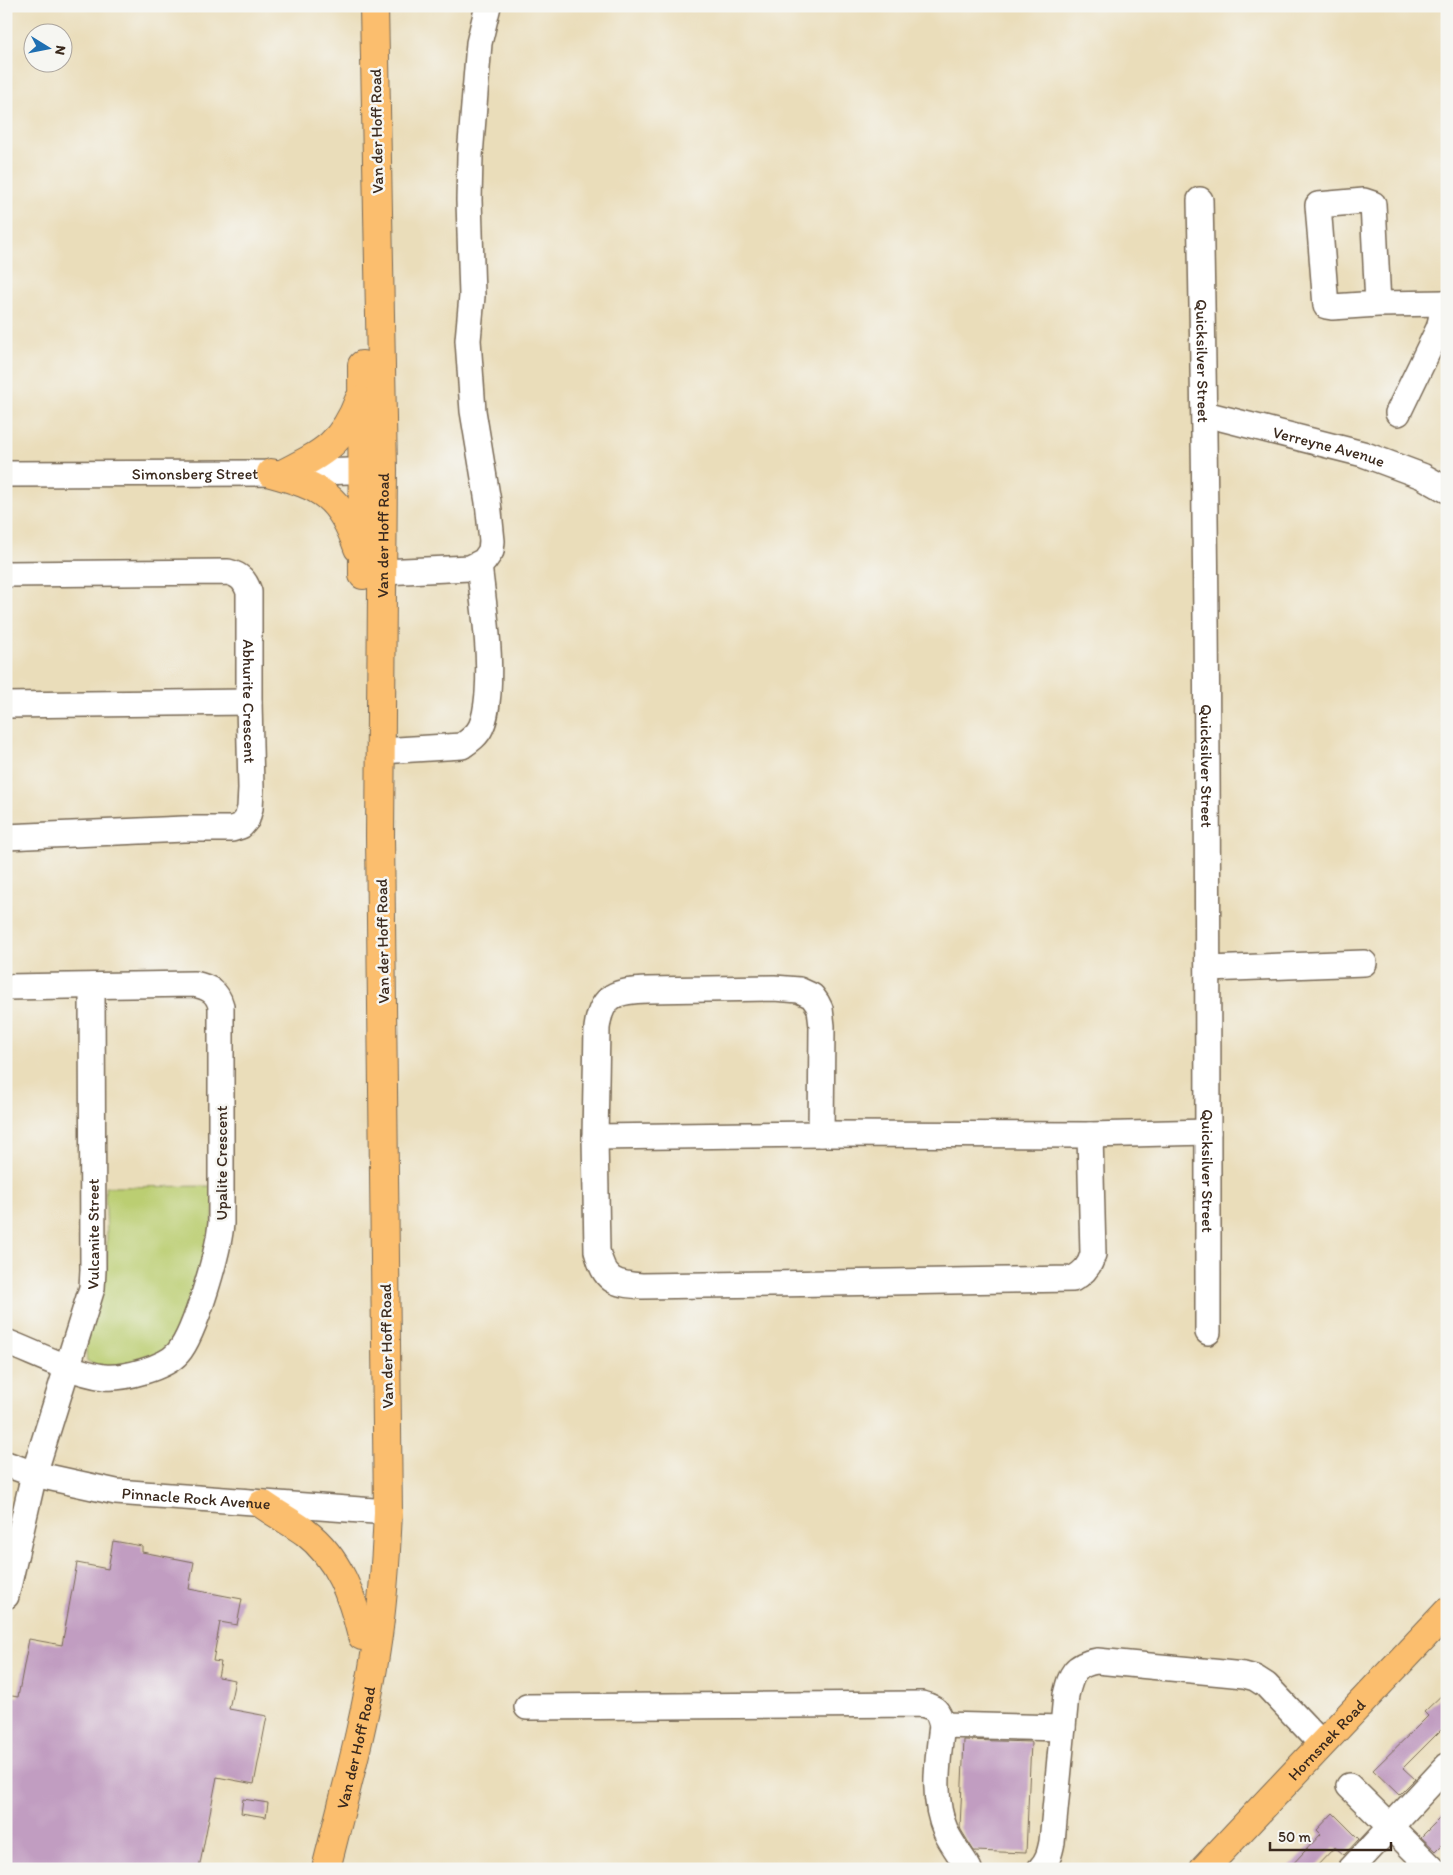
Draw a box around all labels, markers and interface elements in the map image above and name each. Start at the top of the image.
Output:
north arrow [22,22,72,72]
text: N [51,44,70,56]
street label: Van der Hoff Road [366,68,387,194]
street label: Quicksilver Street [1192,299,1213,423]
street label: Verreyne Avenue [1271,423,1388,471]
street label: Simonsberg Street [132,464,258,484]
street label: Van der Hoff Road [373,472,393,598]
street label: Abhurite Crescent [239,639,259,764]
street label: Quicksilver Street [1197,704,1216,828]
street label: Van der Hoff Road [372,878,393,1004]
street label: Upalite Crescent [212,1106,231,1220]
street label: Quicksilver Street [1198,1109,1217,1233]
street label: Vulcanite Street [83,1178,103,1290]
street label: Van der Hoff Road [376,1283,397,1409]
street label: Pinnacle Rock Avenue [121,1483,271,1513]
street label: Van der Hoff Road [333,1685,379,1811]
street label: Hornsnek Road [1284,1695,1370,1785]
scale bar [1270,1820,1392,1852]
text: 50 m [1278,1828,1311,1846]

